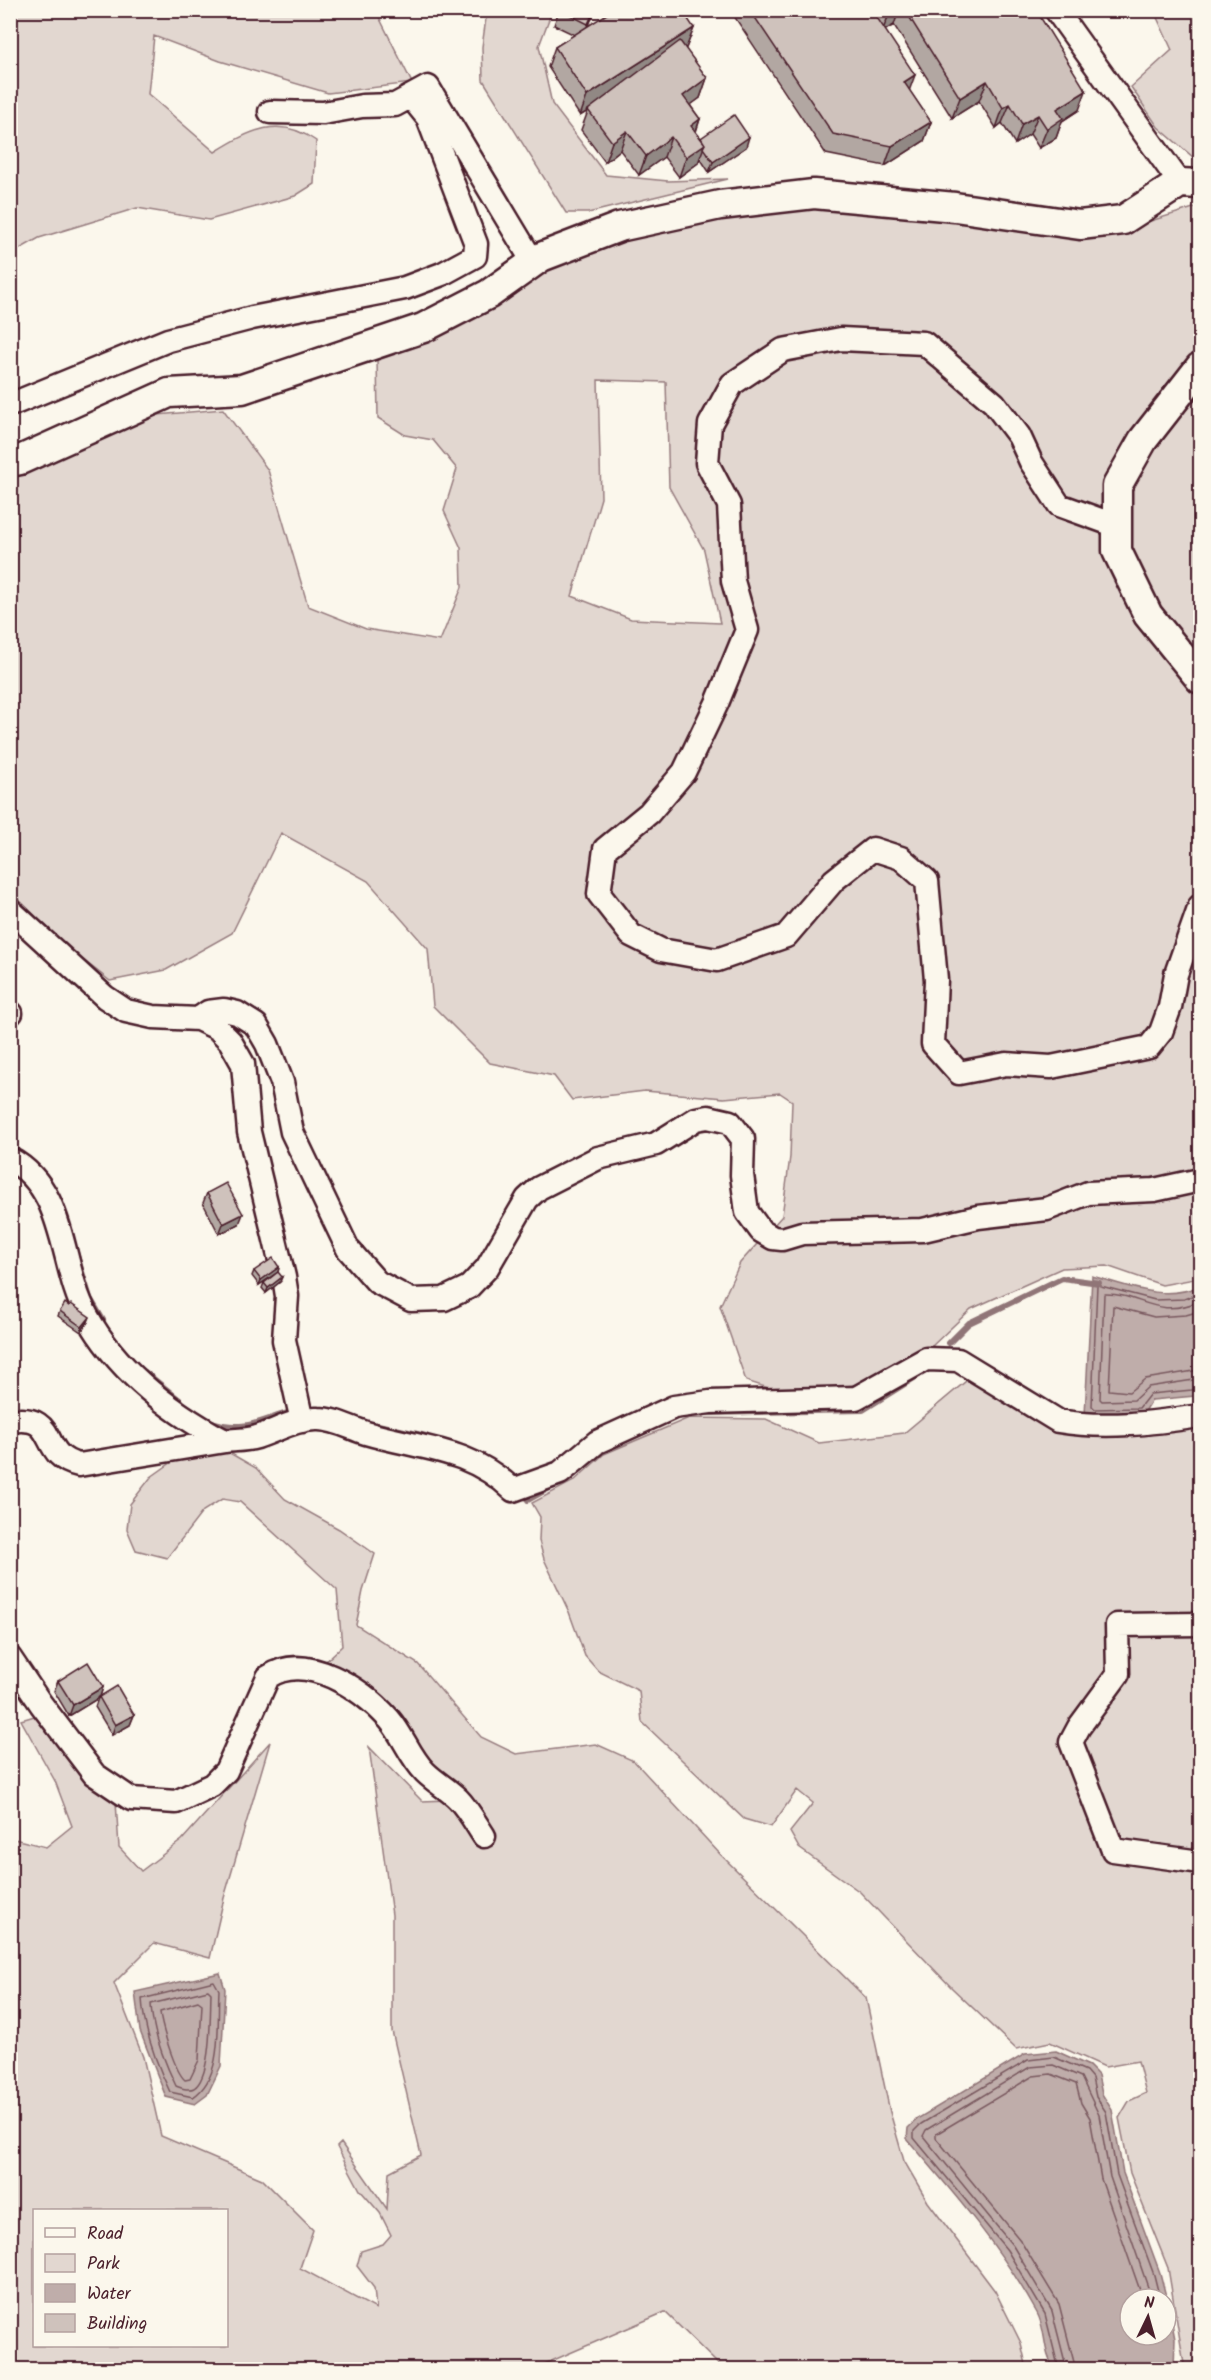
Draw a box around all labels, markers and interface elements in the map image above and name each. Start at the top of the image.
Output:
legend [33,2209,228,2347]
text: Road [87,2220,124,2249]
text: Park [87,2250,120,2279]
text: Water [87,2280,132,2309]
north arrow [1118,2287,1178,2347]
text: N [1143,2291,1155,2316]
text: Building [87,2310,147,2339]

